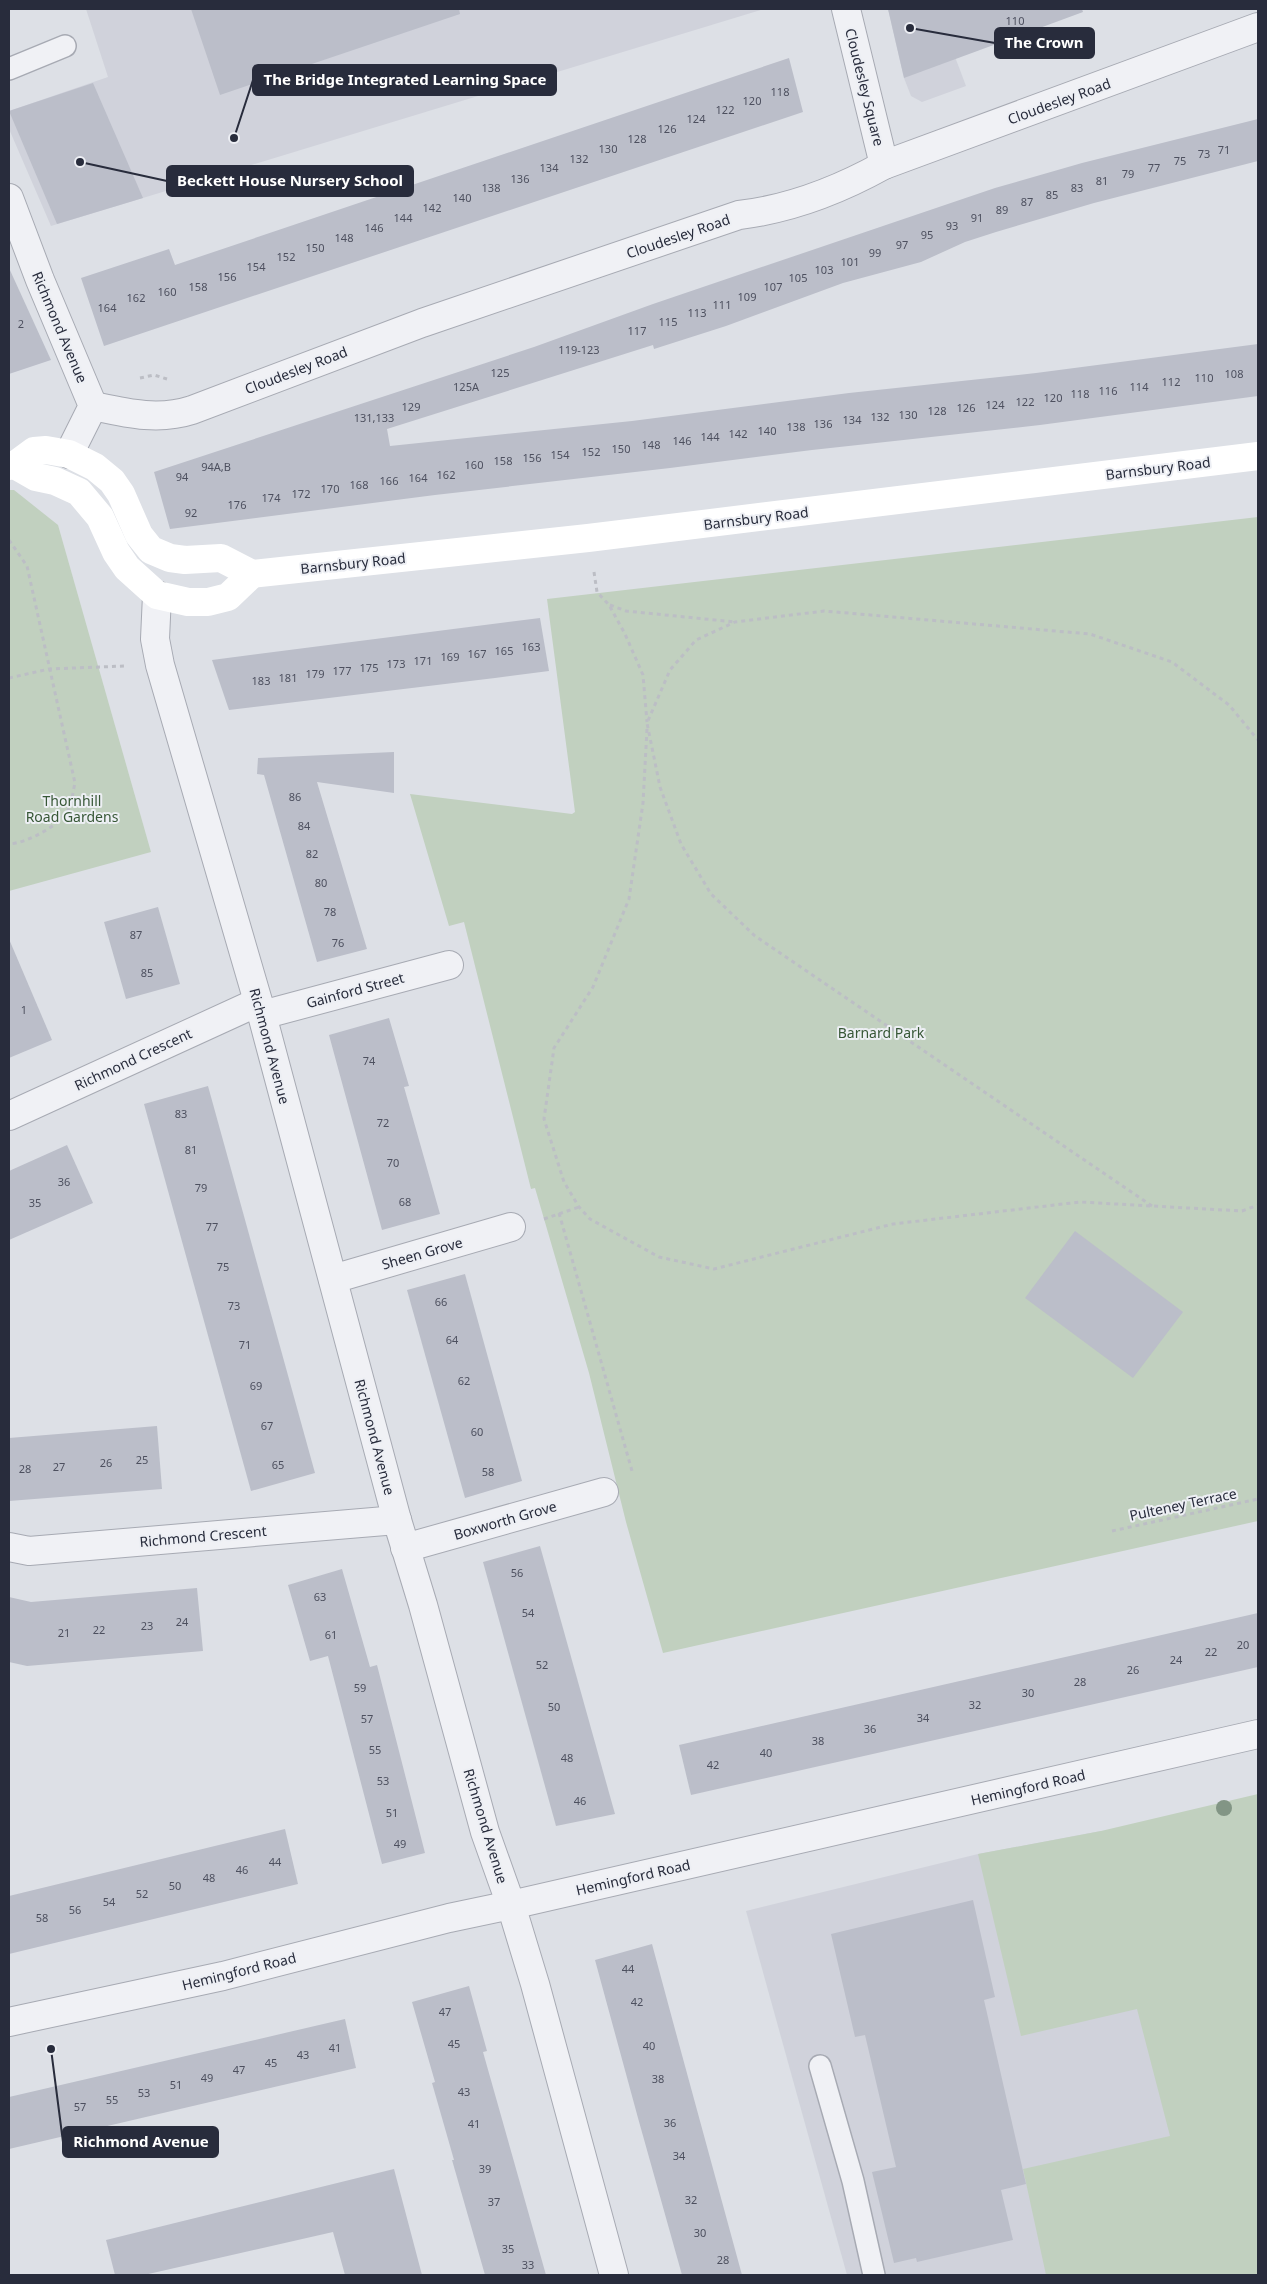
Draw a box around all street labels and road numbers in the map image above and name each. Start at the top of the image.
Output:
street label: Cloudesley Square [841,26,889,148]
street label: Cloudesley Road [1005,74,1113,128]
street label: Cloudesley Road [624,209,732,263]
street label: Richmond Avenue [28,268,92,386]
street label: Cloudesley Road [242,342,350,398]
street label: Barnsbury Road [1104,452,1212,484]
street label: Barnsbury Road [702,502,810,534]
street label: Barnsbury Road [300,548,406,578]
street label: Gainford Street [304,968,406,1012]
street label: Richmond Avenue [245,986,295,1106]
street label: Richmond Crescent [71,1023,195,1095]
street label: Sheen Grove [379,1232,465,1274]
street label: Richmond Avenue [350,1377,400,1497]
street label: Pulteney Terrace [1128,1483,1238,1525]
street label: Boxworth Grove [451,1496,559,1544]
street label: Richmond Crescent [139,1521,267,1551]
street label: Hemingford Road [969,1765,1087,1809]
street label: Richmond Avenue [459,1766,513,1886]
street label: Hemingford Road [574,1855,692,1899]
street label: Hemingford Road [180,1948,298,1994]

